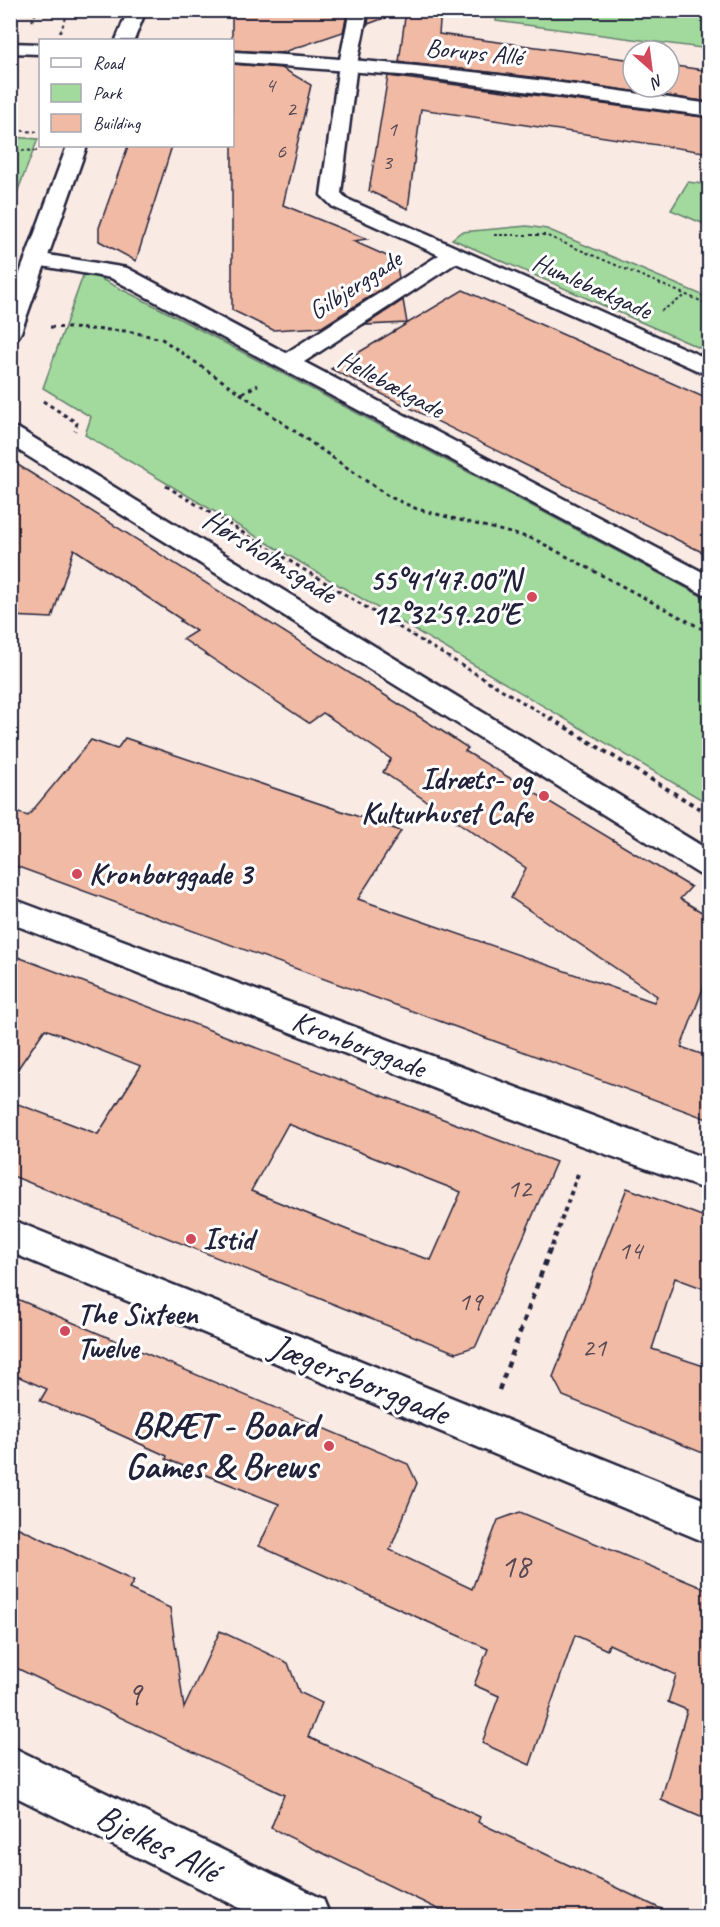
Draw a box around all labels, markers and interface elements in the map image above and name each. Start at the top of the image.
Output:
street label: Borups Allé [424,31,527,74]
legend [39,39,234,147]
north arrow [621,39,681,99]
text: Road [93,52,126,74]
text: N [646,70,667,94]
house number: 4 [265,71,277,99]
text: Park [93,82,123,104]
house number: 2 [286,95,298,123]
text: Building [93,112,142,134]
house number: 1 [387,115,398,143]
house number: 6 [276,137,287,165]
house number: 3 [382,148,394,176]
street label: Gilbjerggade [302,241,410,327]
street label: Humlebækgade [527,245,658,327]
street label: Hellebækgade [332,342,451,426]
street label: Hørsholmsgade [196,500,346,613]
place label: 55°41′47.00"N 12°32′59.20"E [369,561,525,633]
marker: 55°41′47.00"N 12°32′59.20"E [525,590,539,604]
place label: Idræts- og Kulturhuset Cafe [361,760,534,832]
marker: Idræts- og Kulturhuset Cafe [537,789,551,803]
place label: Kronborggade 3 [89,855,254,893]
marker: Kronborggade 3 [70,867,84,881]
street label: Kronborggade [287,1001,433,1088]
house number: 12 [507,1171,533,1205]
place label: Istid [203,1220,258,1258]
marker: Istid [184,1232,198,1246]
house number: 14 [618,1233,645,1267]
house number: 19 [458,1284,484,1318]
place label: The Sixteen Twelve [77,1295,199,1367]
street label: Jægersborggade [262,1322,458,1437]
marker: The Sixteen Twelve [58,1324,72,1338]
house number: 21 [582,1330,608,1364]
place label: BRÆT - Board Games & Brews [125,1402,324,1489]
marker: BRÆT - Board Games & Brews [322,1439,336,1453]
house number: 18 [500,1545,533,1587]
house number: 9 [127,1673,145,1715]
street label: Bjelkes Allé [89,1793,232,1896]

